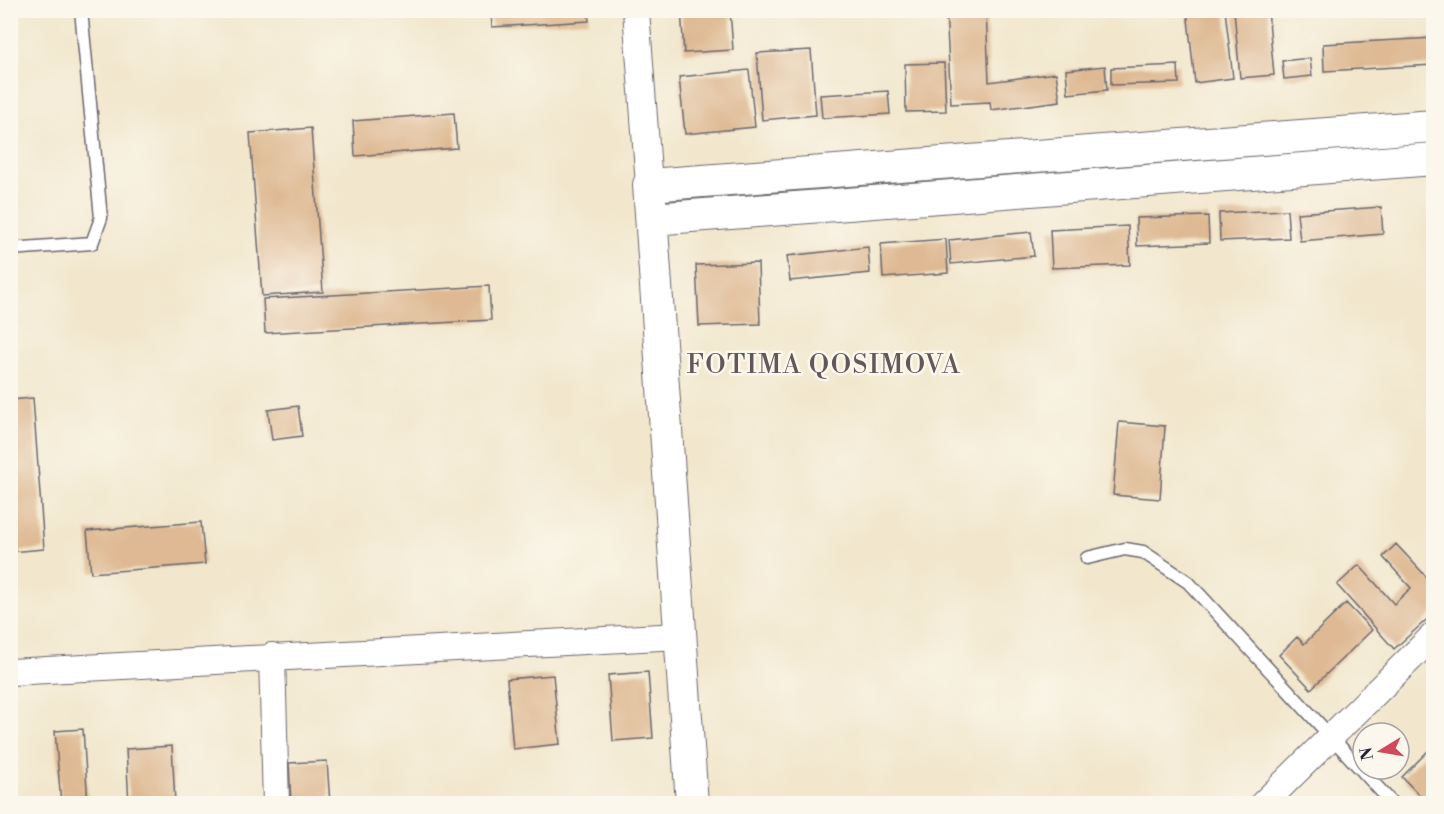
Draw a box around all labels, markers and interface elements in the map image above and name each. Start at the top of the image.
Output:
district label: FOTIMA QOSIMOVA [687,349,961,381]
north arrow [1351,721,1411,781]
text: N [1356,745,1378,762]

